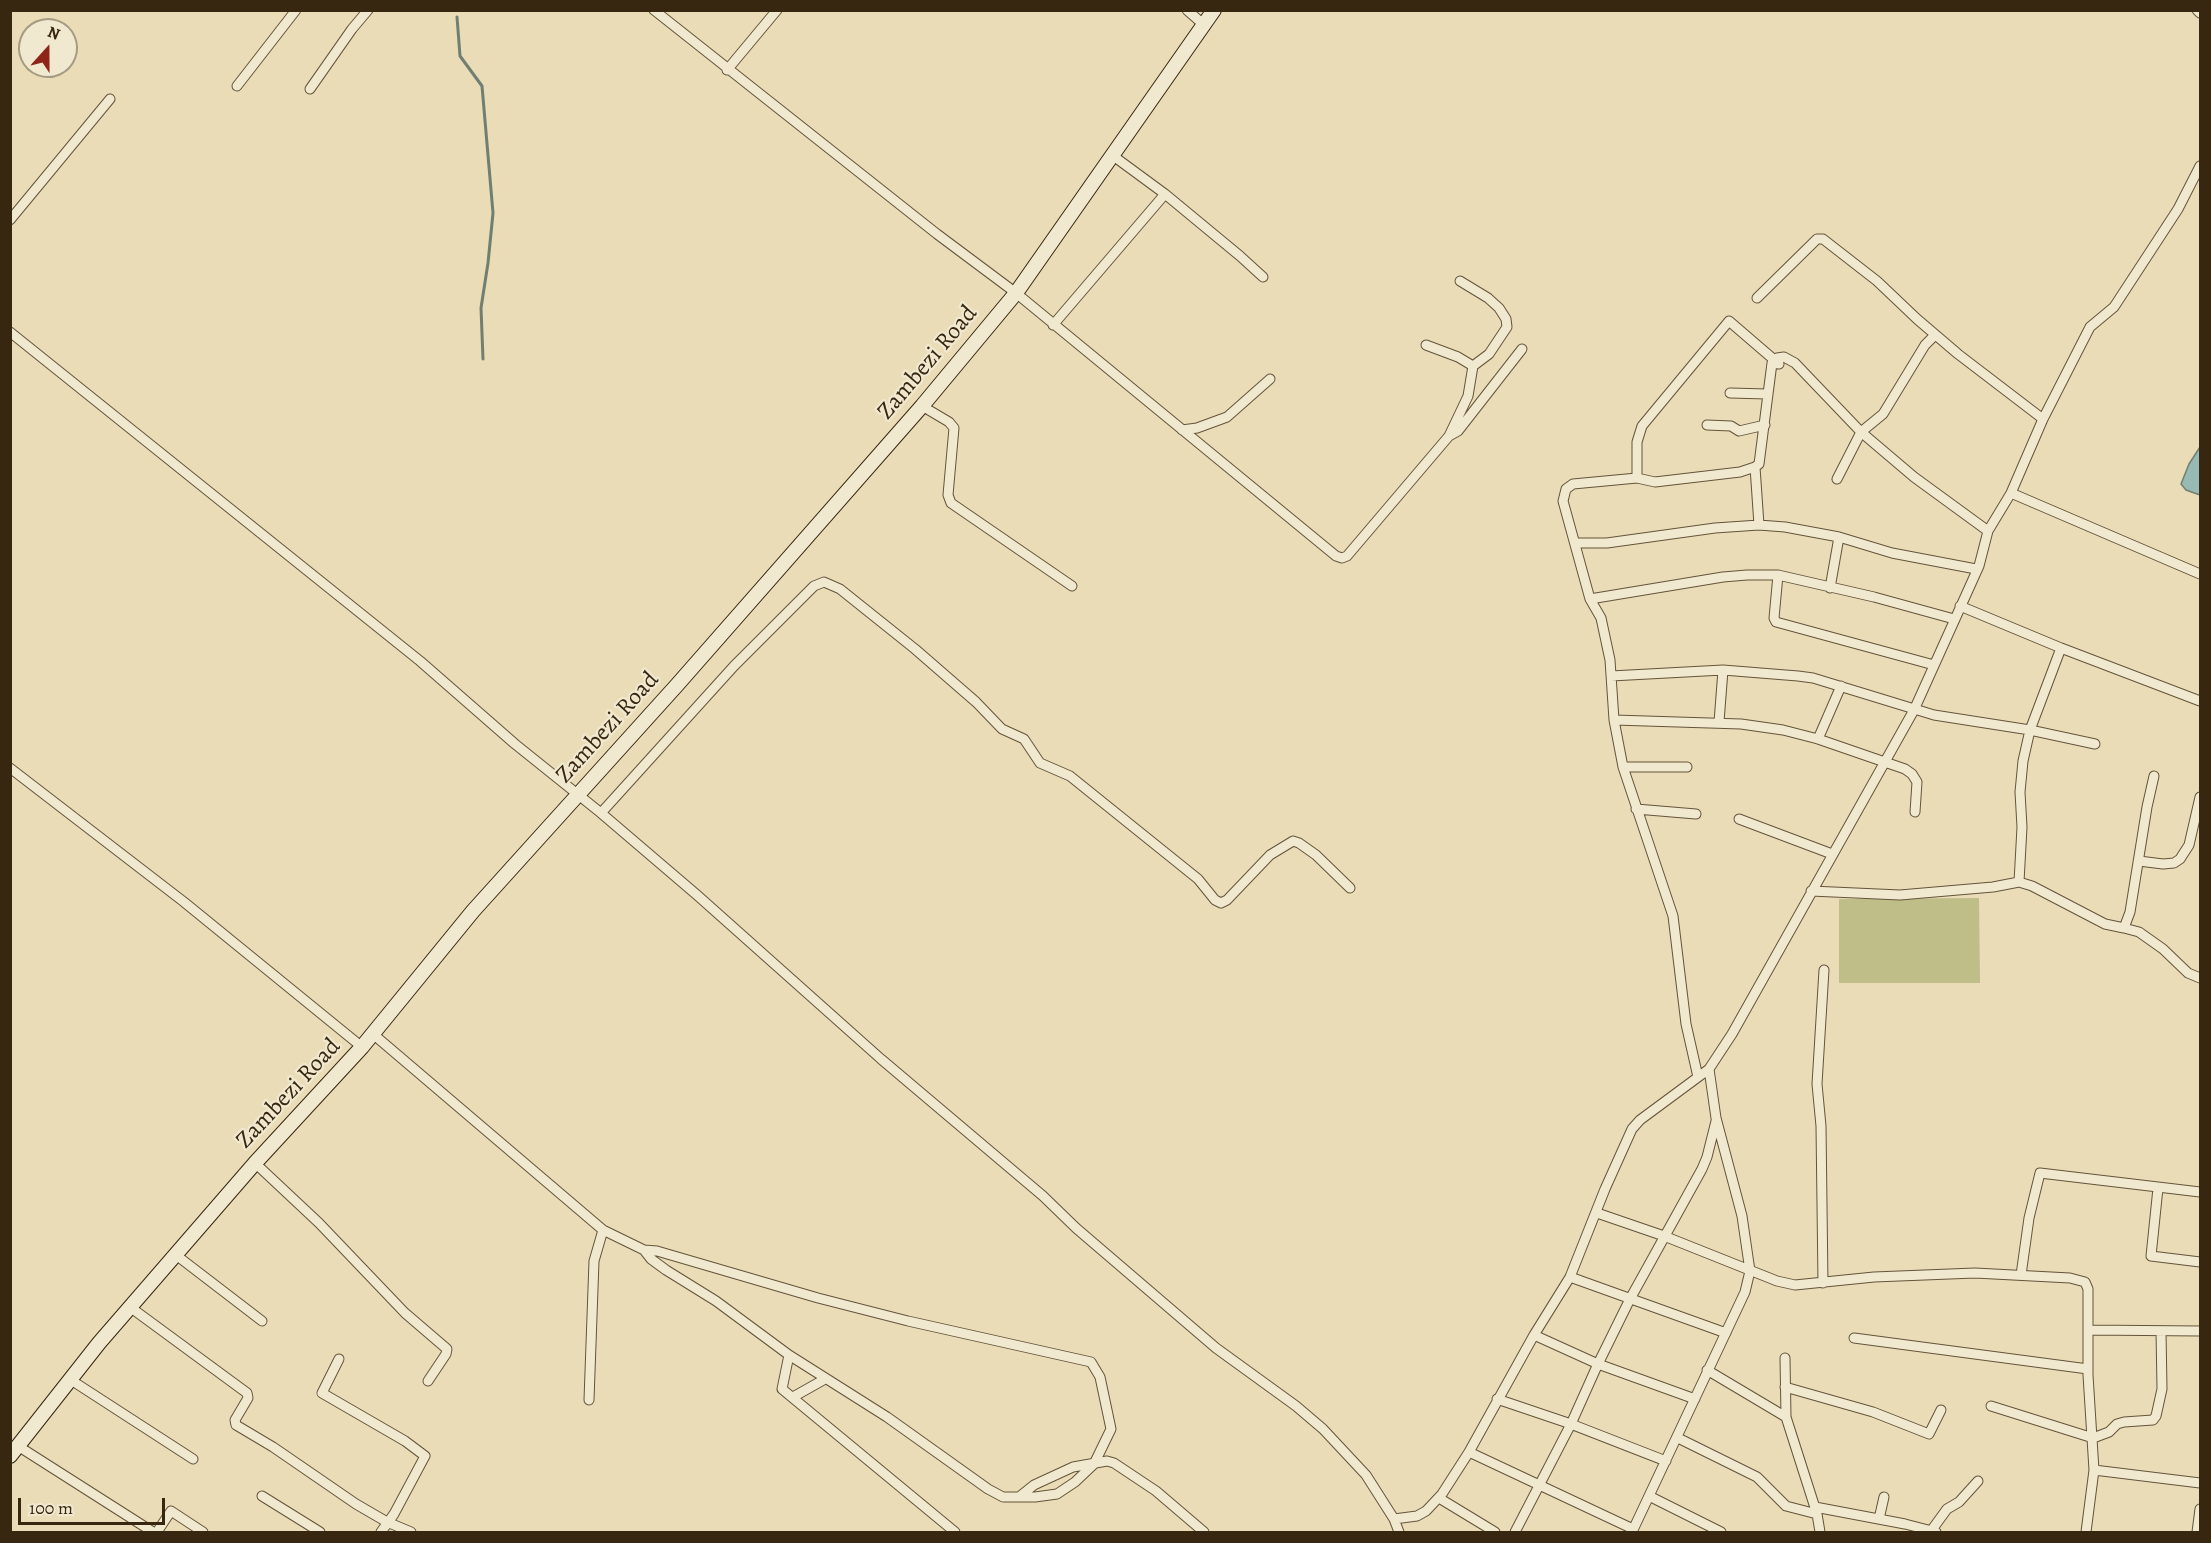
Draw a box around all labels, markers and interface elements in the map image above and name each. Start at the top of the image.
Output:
north arrow [18,18,78,78]
text: N [44,21,63,45]
street label: Zambezi Road [872,300,984,426]
street label: Zambezi Road [550,666,666,790]
street label: Zambezi Road [231,1033,347,1155]
scale bar [21,1486,168,1524]
text: 100 m [29,1496,73,1520]

